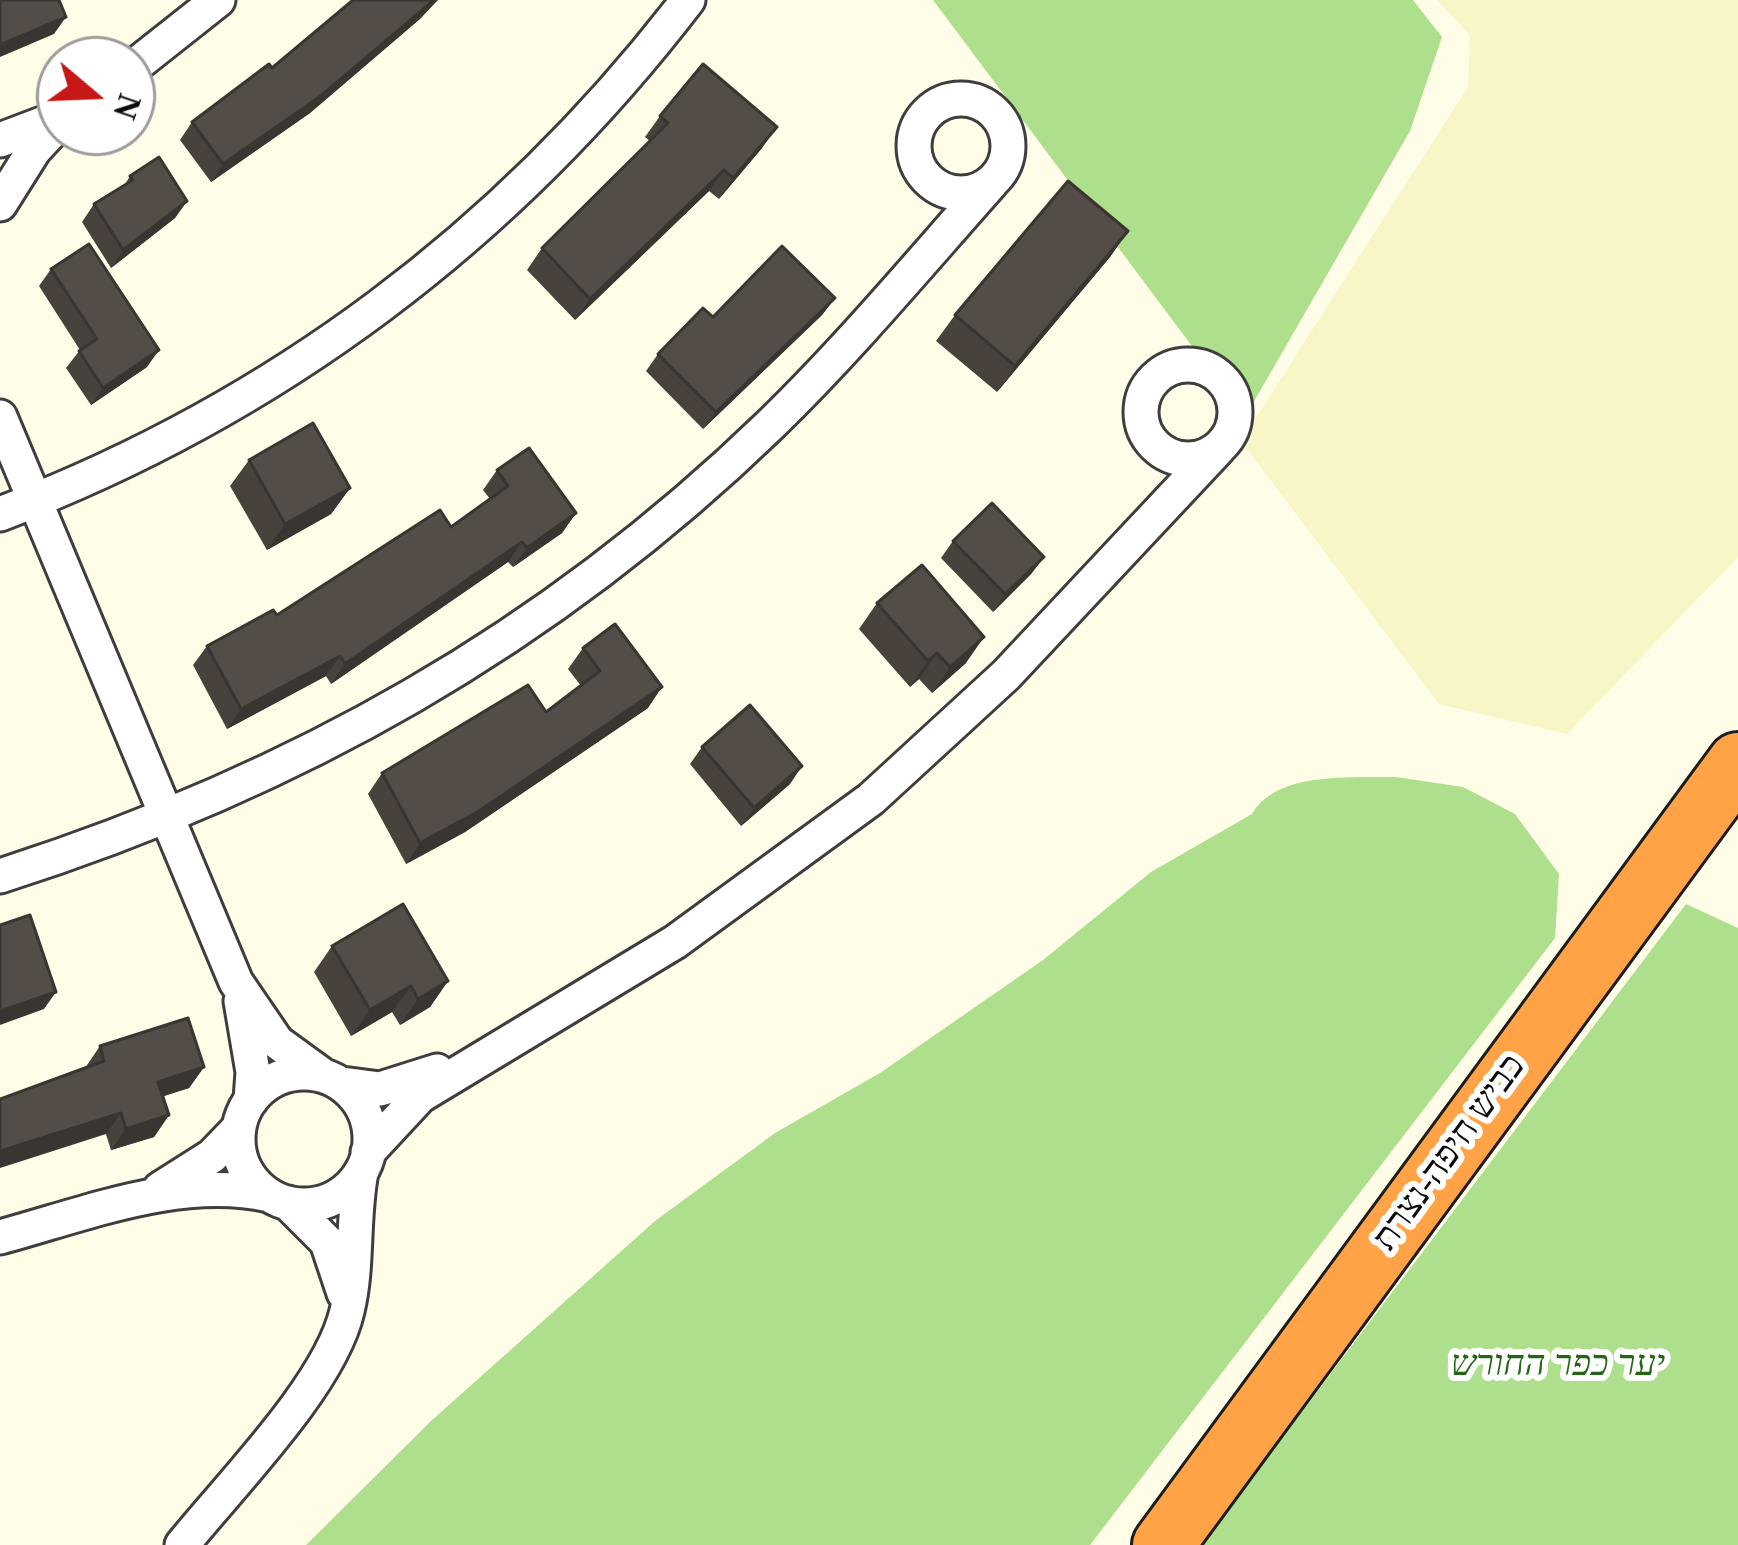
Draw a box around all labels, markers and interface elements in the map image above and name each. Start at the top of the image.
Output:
north arrow [36,36,156,156]
text: N [106,90,148,124]
street label: כביש חיפה-נצרת [1365,1047,1535,1259]
park label: יער כפר החורש [1451,1344,1665,1388]

